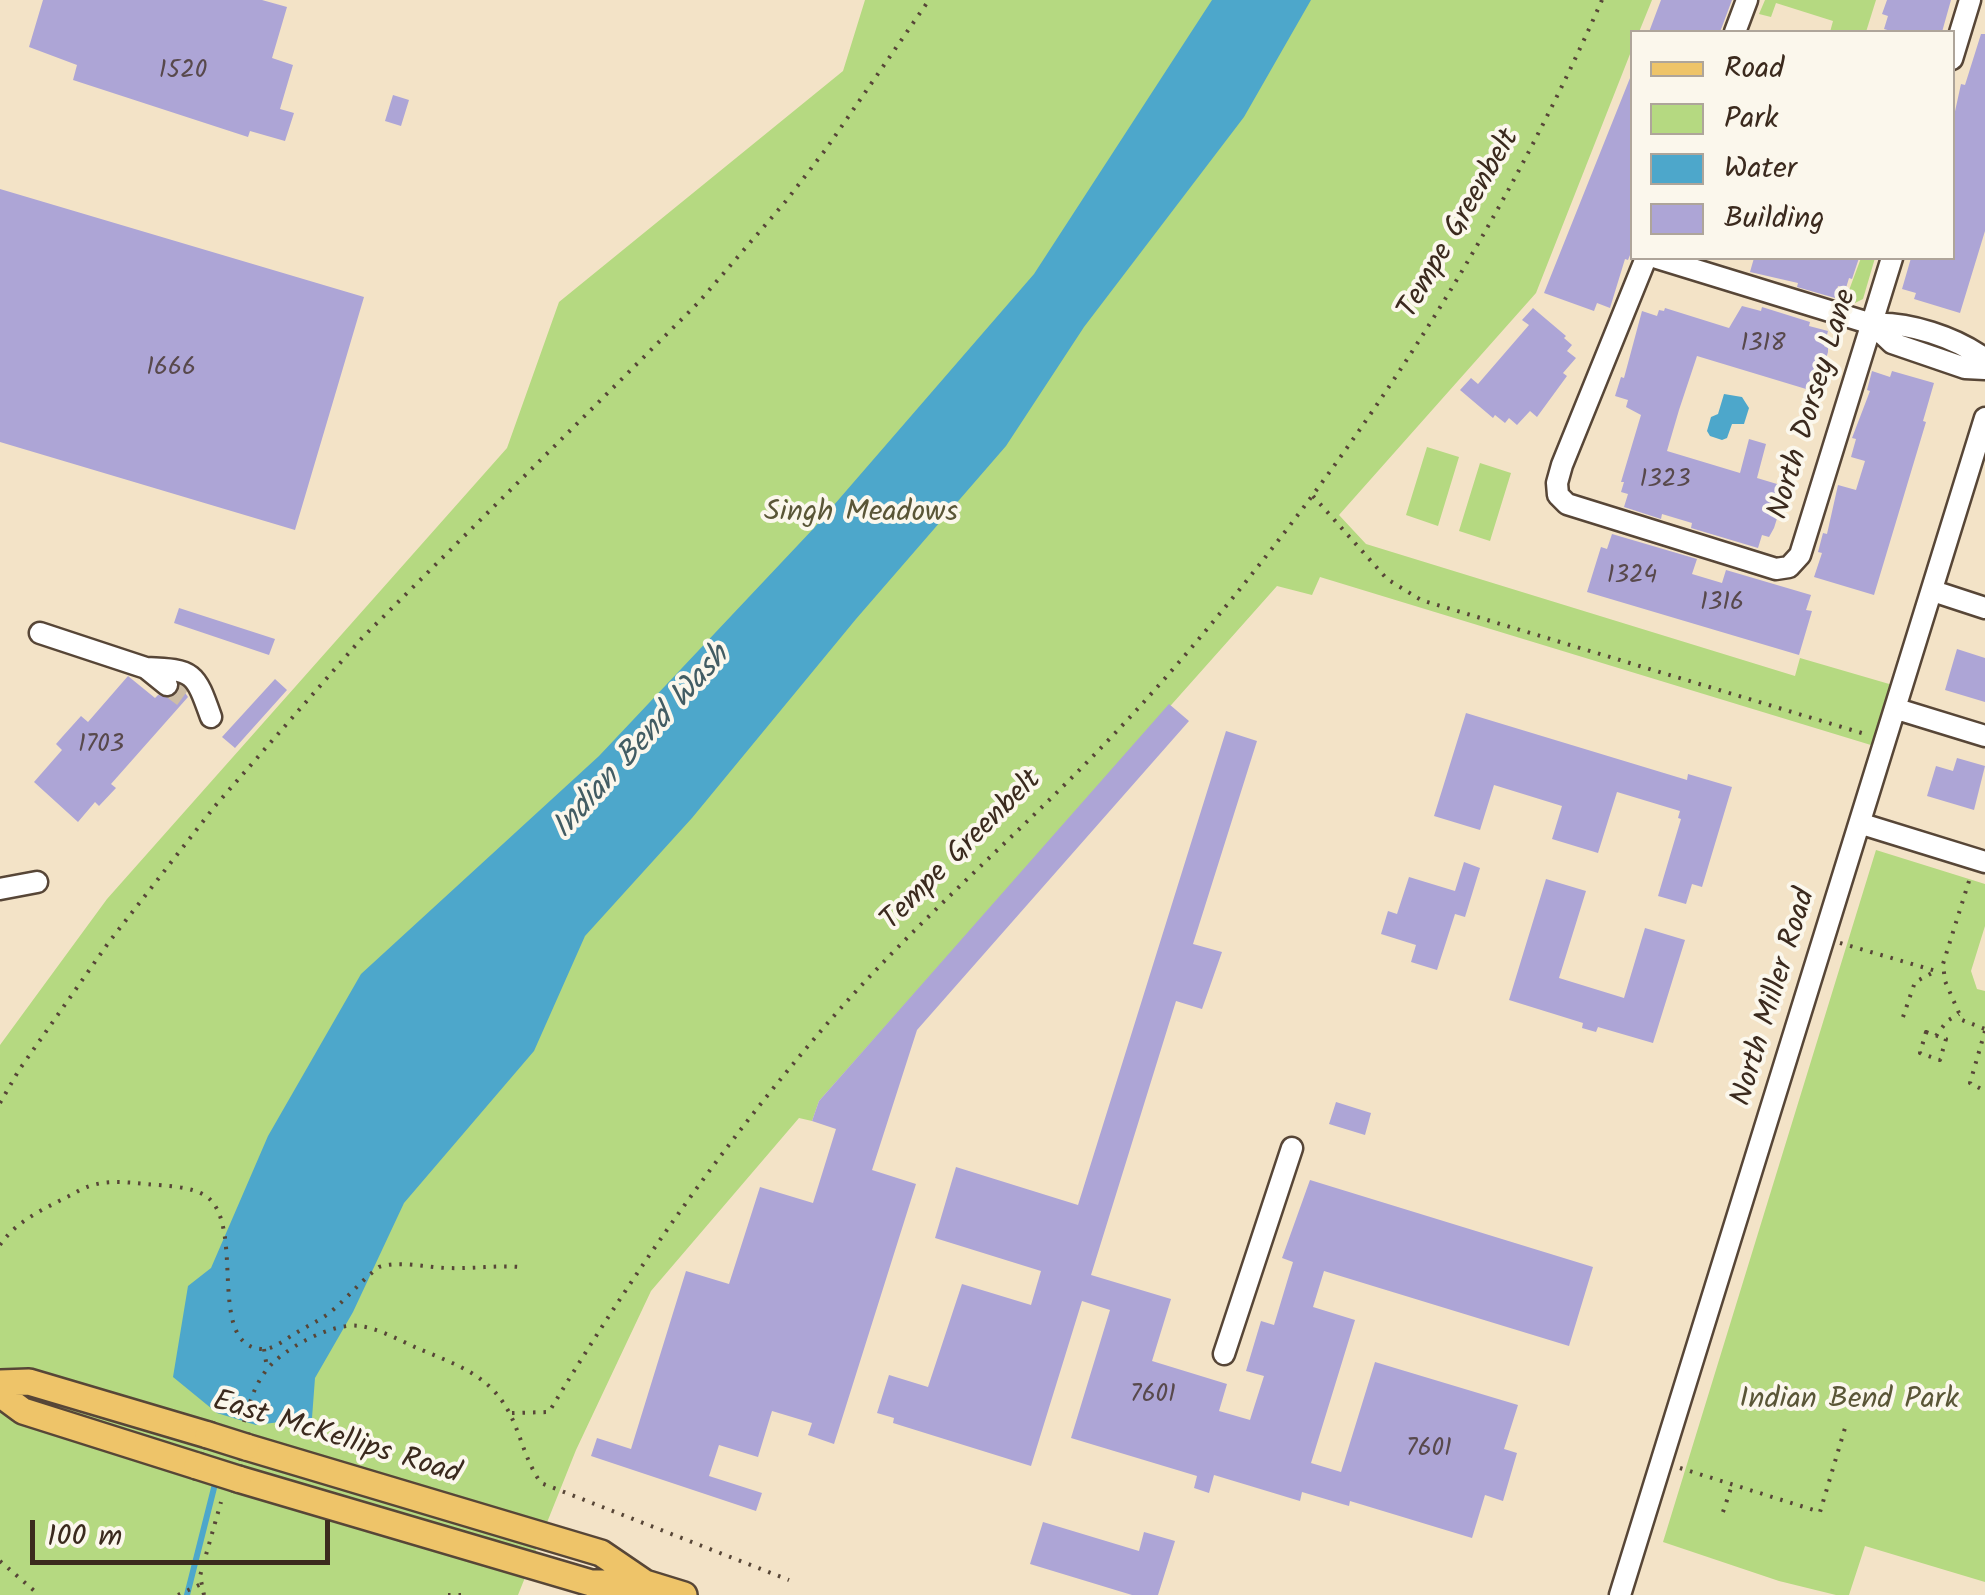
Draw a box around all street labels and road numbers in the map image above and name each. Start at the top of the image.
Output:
street label: Tempe Greenbelt [1392,124,1530,326]
street label: North Dorsey Lane [1763,286,1867,524]
street label: Tempe Greenbelt [875,764,1051,940]
street label: North Miller Road [1726,885,1826,1111]
street label: East McKellips Road [208,1385,464,1495]

